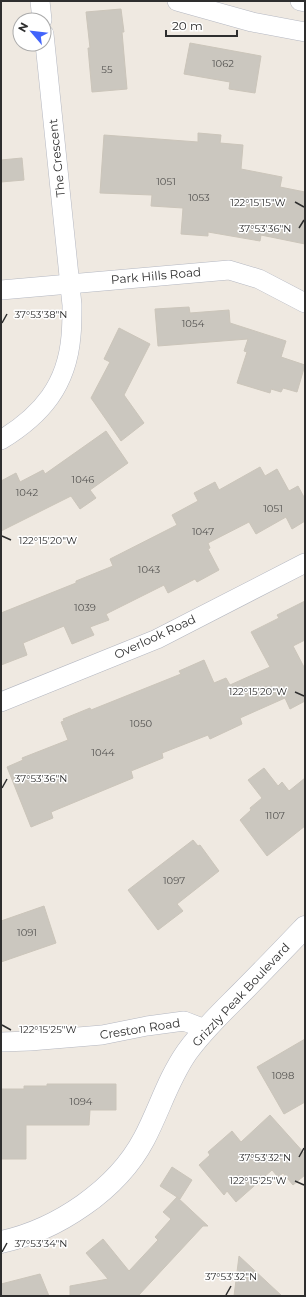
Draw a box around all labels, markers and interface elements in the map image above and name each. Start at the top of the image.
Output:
north arrow [12,12,52,52]
scale bar [166,12,237,38]
text: 20 m [172,18,203,33]
text: N [15,20,31,35]
house number: 1062 [212,57,234,70]
house number: 55 [101,63,113,76]
street label: The Crescent [45,118,68,198]
house number: 1051 [156,175,176,188]
house number: 1053 [188,191,210,204]
text: 122°15'15"W [230,196,286,209]
text: 37°53'36"N [239,222,291,235]
street label: Park Hills Road [110,264,202,287]
text: 37°53'38"N [15,308,67,321]
house number: 1054 [182,317,205,330]
house number: 1046 [72,473,94,486]
house number: 1042 [16,486,39,499]
house number: 1051 [263,502,283,515]
house number: 1047 [192,525,214,538]
text: 122°15'20"W [19,534,77,547]
house number: 1043 [138,563,161,576]
house number: 1039 [74,601,96,614]
street label: Overlook Road [112,611,198,662]
text: 122°15'20"W [229,685,287,698]
house number: 1050 [130,717,153,730]
house number: 1044 [91,746,115,759]
text: 37°53'36"N [15,772,67,785]
house number: 1107 [265,809,285,822]
house number: 1097 [163,874,185,887]
house number: 1091 [17,926,37,939]
street label: Grizzly Peak Boulevard [189,940,293,1050]
street label: Creston Road [99,1015,181,1042]
text: 122°15'25"W [19,1023,77,1036]
house number: 1098 [272,1069,294,1082]
house number: 1094 [70,1095,93,1108]
text: 37°53'32"N [239,1151,291,1164]
text: 122°15'25"W [229,1174,287,1187]
text: 37°53'34"N [15,1237,67,1250]
text: 37°53'32"N [205,1270,257,1283]

